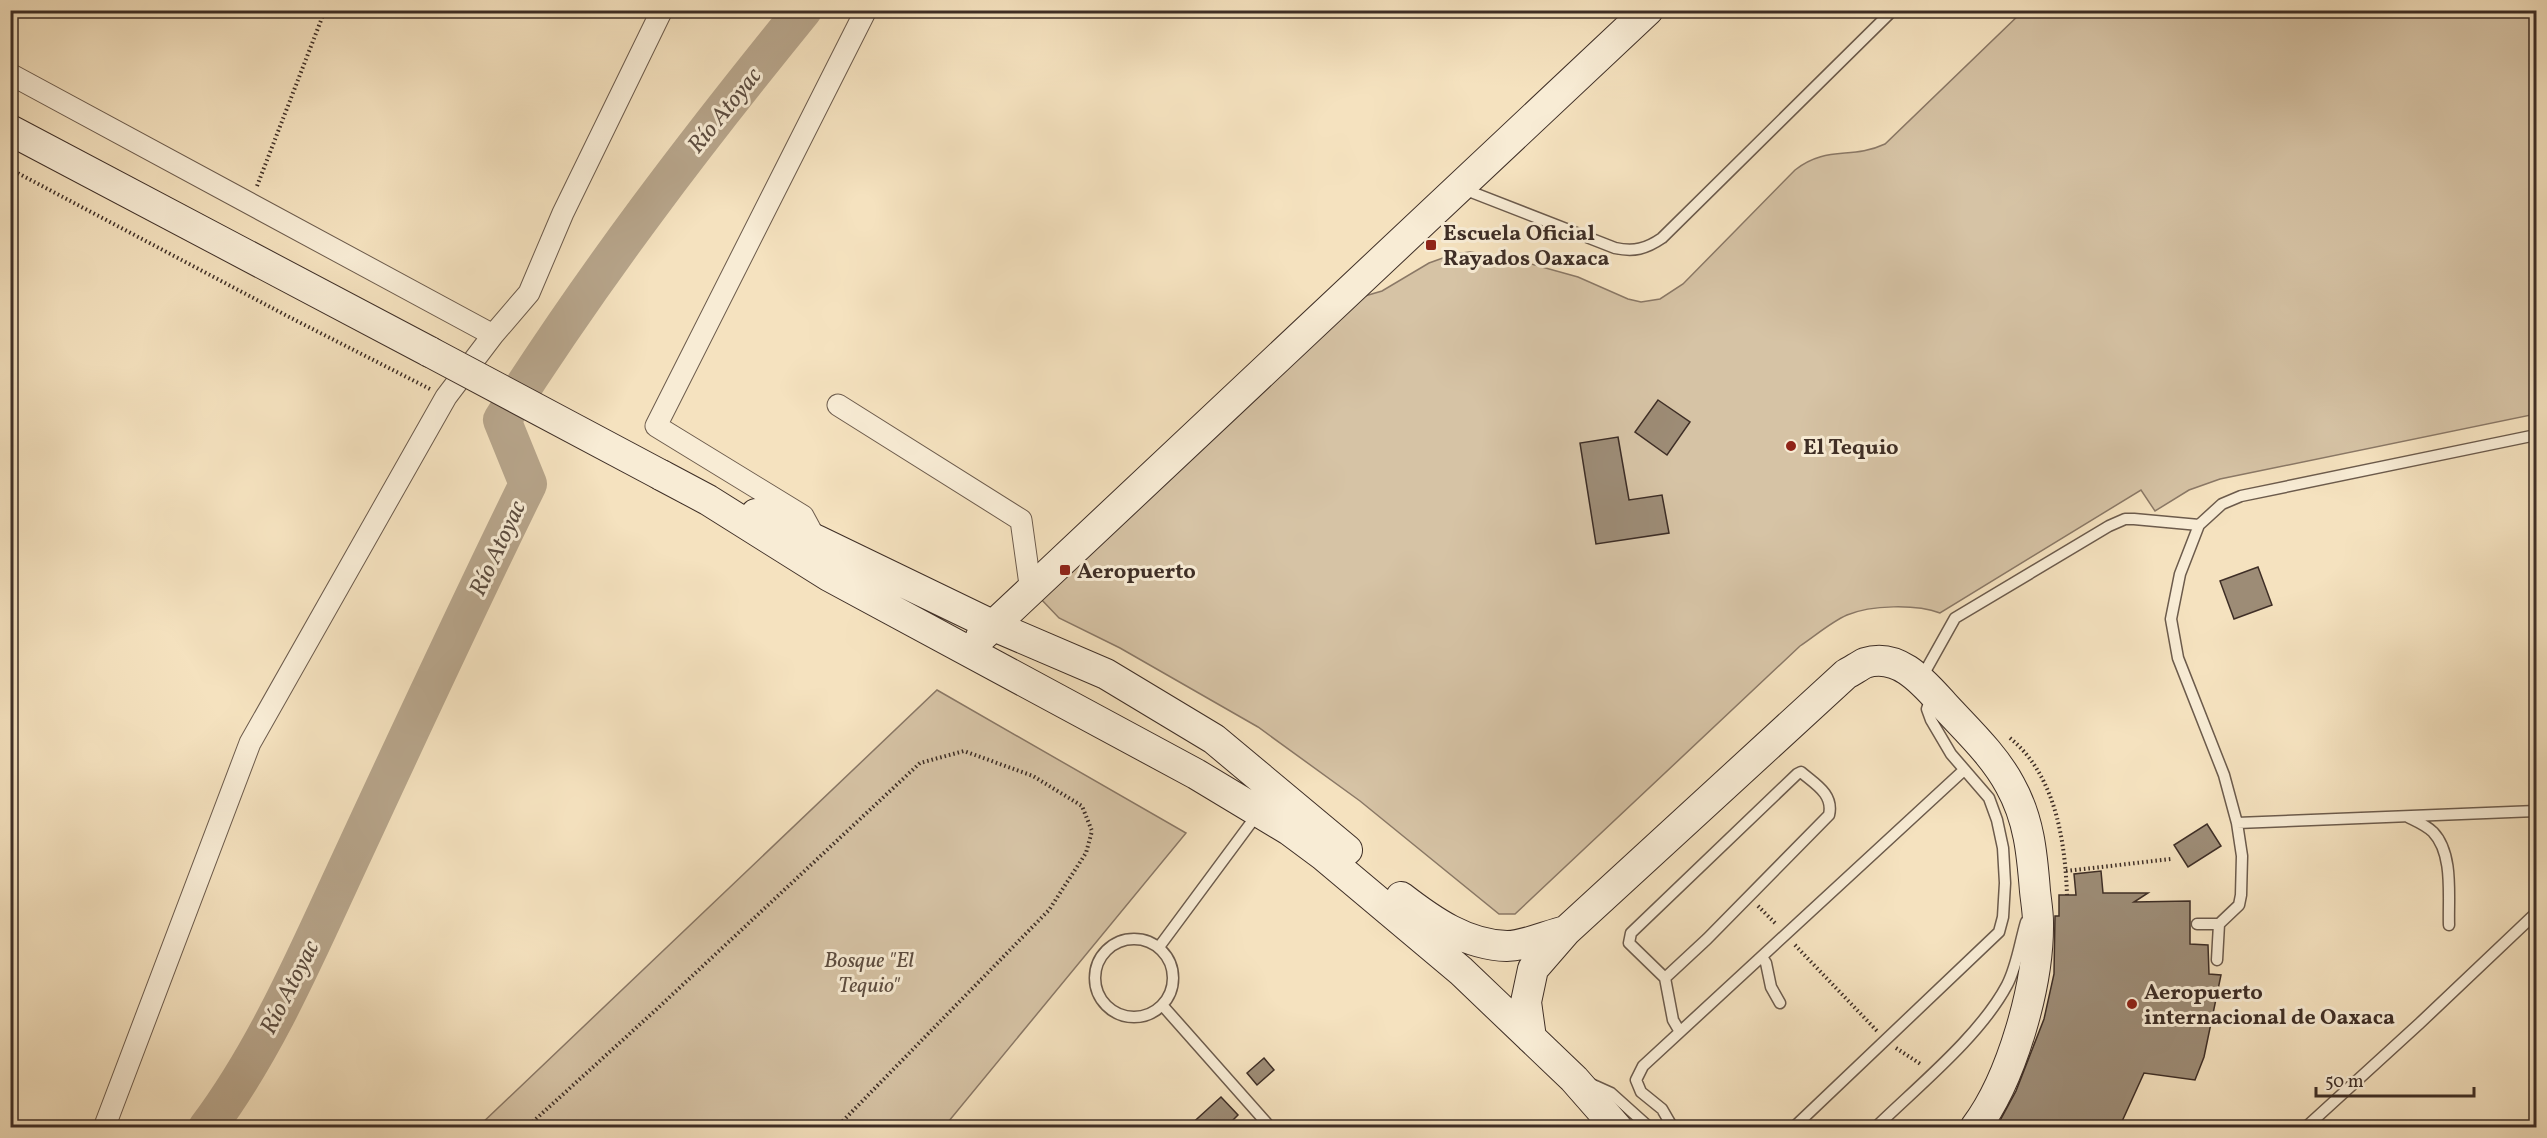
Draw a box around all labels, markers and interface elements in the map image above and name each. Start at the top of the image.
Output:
water label: Río Atoyac [680,61,771,161]
place label: Escuela Oficial Rayados Oaxaca [1443,219,1610,275]
marker: Escuela Oficial Rayados Oaxaca [1424,238,1438,252]
place label: El Tequio [1803,433,1899,464]
marker: El Tequio [1784,439,1798,453]
water label: Río Atoyac [462,495,536,602]
place label: Aeropuerto [1077,557,1196,588]
marker: Aeropuerto [1058,563,1072,577]
water label: Río Atoyac [253,935,329,1041]
park label: Bosque "El Tequio" [824,946,914,1002]
place label: Aeropuerto internacional de Oaxaca [2144,978,2395,1034]
marker: Aeropuerto internacional de Oaxaca [2125,997,2139,1011]
scale bar [2316,1060,2474,1098]
text: 50 m [2325,1070,2364,1095]

